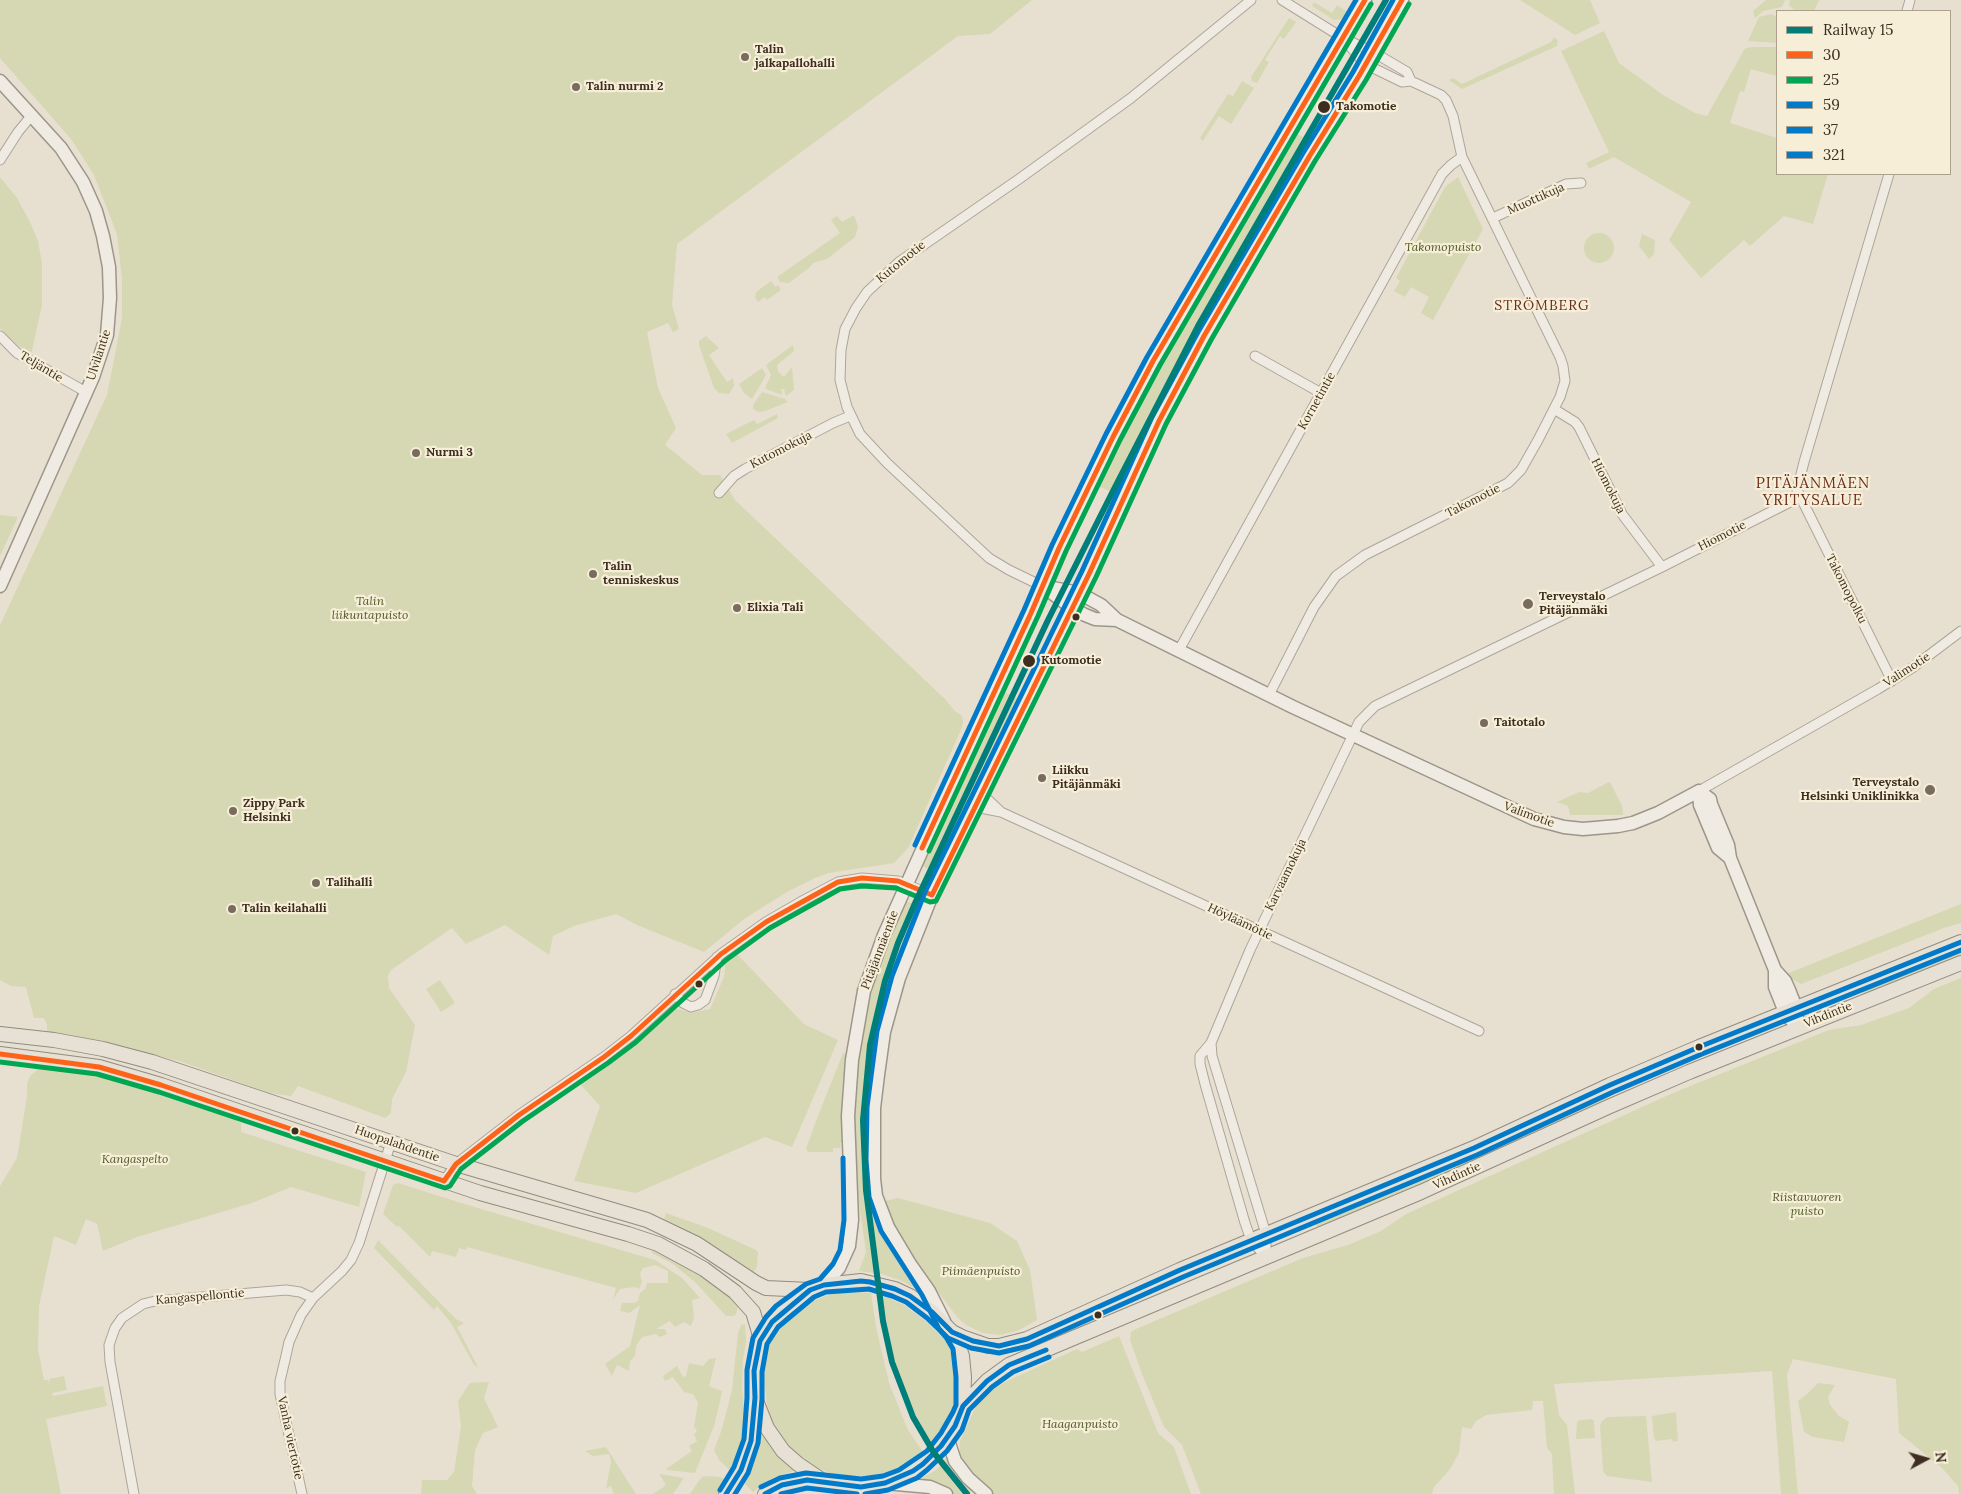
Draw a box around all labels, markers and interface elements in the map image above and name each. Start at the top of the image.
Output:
legend [1776,10,1951,175]
text: Railway 15 [1823,20,1893,39]
place label: Talin jalkapallohalli [755,43,835,71]
text: 30 [1823,45,1841,64]
marker: Talin jalkapallohalli [739,51,751,63]
text: 25 [1823,70,1839,89]
place label: Talin nurmi 2 [586,80,663,94]
marker: Talin nurmi 2 [570,81,582,93]
text: 59 [1823,95,1840,114]
marker: Takomotie [1316,99,1332,115]
place label: Takomotie [1336,100,1396,114]
text: 37 [1823,120,1838,139]
text: 321 [1823,145,1845,164]
street label: Muottikuja [1505,180,1567,218]
street label: Kutomotie [873,238,929,286]
park label: Takomopuisto [1405,241,1481,255]
district label: STRÖMBERG [1493,298,1591,314]
street label: Ulvilantie [84,328,114,382]
street label: Teljäntie [17,348,65,386]
street label: Kornetintie [1295,370,1339,432]
street label: Kutomokuja [748,428,814,472]
place label: Nurmi 3 [426,446,473,460]
marker: Nurmi 3 [410,447,422,459]
street label: Hiomokuja [1588,456,1628,516]
district label: PITÄJÄNMÄEN YRITYSALUE [1754,475,1872,510]
street label: Takomotie [1443,481,1503,521]
street label: Hiomotie [1696,518,1748,554]
street label: Takomopolku [1822,552,1870,626]
place label: Talin tenniskeskus [603,560,679,588]
marker: Talin tenniskeskus [587,568,599,580]
place label: Terveystalo Pitäjänmäki [1539,590,1608,618]
park label: Talin liikuntapuisto [332,595,408,623]
marker: Terveystalo Pitäjänmäki [1521,597,1535,611]
place label: Elixia Tali [747,601,803,615]
marker: Elixia Tali [731,602,743,614]
unlabelled marker [1071,612,1081,622]
street label: Valimotie [1881,650,1933,690]
marker: Kutomotie [1021,653,1037,669]
place label: Kutomotie [1041,654,1102,668]
place label: Taitotalo [1494,716,1545,730]
marker: Taitotalo [1478,717,1490,729]
place label: Liikku Pitäjänmäki [1052,764,1121,792]
marker: Liikku Pitäjänmäki [1036,772,1048,784]
place label: Terveystalo Helsinki Uniklinikka [1801,776,1919,804]
marker: Terveystalo Helsinki Uniklinikka [1923,783,1937,797]
place label: Zippy Park Helsinki [243,797,305,825]
street label: Valimotie [1502,799,1556,831]
marker: Zippy Park Helsinki [227,805,239,817]
street label: Karvaamokuja [1262,836,1310,914]
place label: Talihalli [326,876,373,890]
marker: Talihalli [310,877,322,889]
street label: Höyläämötie [1205,901,1275,943]
place label: Talin keilahalli [242,902,327,916]
marker: Talin keilahalli [226,903,238,915]
street label: Pitäjänmäentie [858,908,902,992]
unlabelled marker [694,979,704,989]
street label: Vihdintie [1802,999,1854,1031]
unlabelled marker [1694,1042,1704,1052]
street label: Huopalahdentie [353,1123,441,1165]
unlabelled marker [290,1126,300,1136]
park label: Kangaspelto [102,1153,168,1167]
street label: Vihdintie [1431,1159,1483,1193]
park label: Riistavuoren puisto [1772,1191,1842,1219]
park label: Piimäenpuisto [942,1265,1020,1279]
street label: Kangaspellontie [155,1286,245,1308]
unlabelled marker [1093,1310,1103,1320]
street label: Vanha viertotie [274,1395,306,1481]
park label: Haaganpuisto [1042,1418,1118,1432]
north arrow [1901,1434,1951,1484]
text: N [1931,1451,1950,1464]

